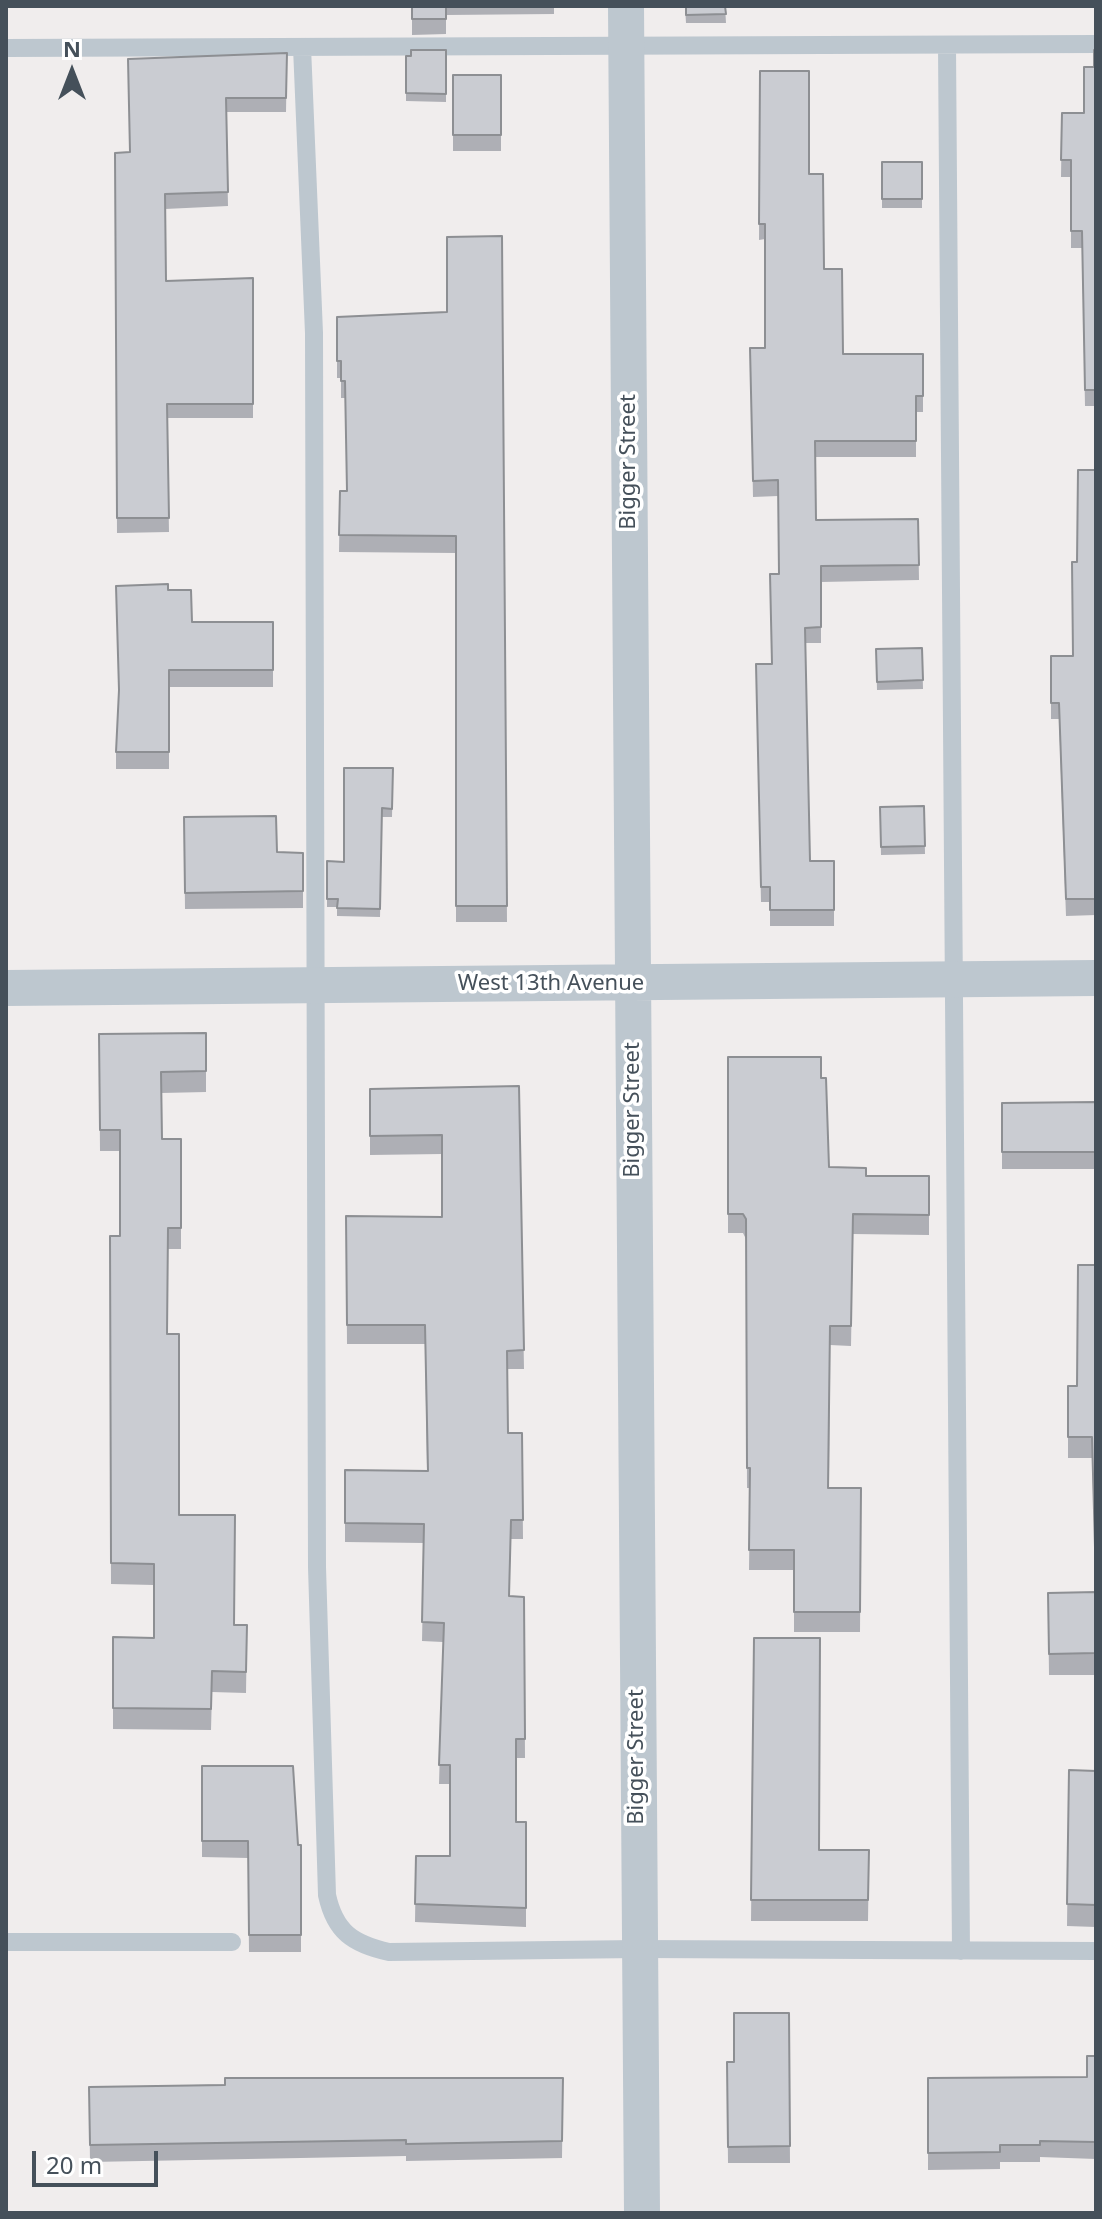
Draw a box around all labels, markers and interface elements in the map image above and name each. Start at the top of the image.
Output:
north arrow [32,32,112,112]
text: N [63,33,81,63]
street label: Bigger Street [616,394,642,530]
street label: West 13th Avenue [458,971,644,997]
street label: Bigger Street [620,1042,646,1178]
street label: Bigger Street [624,1689,650,1825]
scale bar [36,2135,162,2185]
text: 20 m [46,2148,102,2181]

